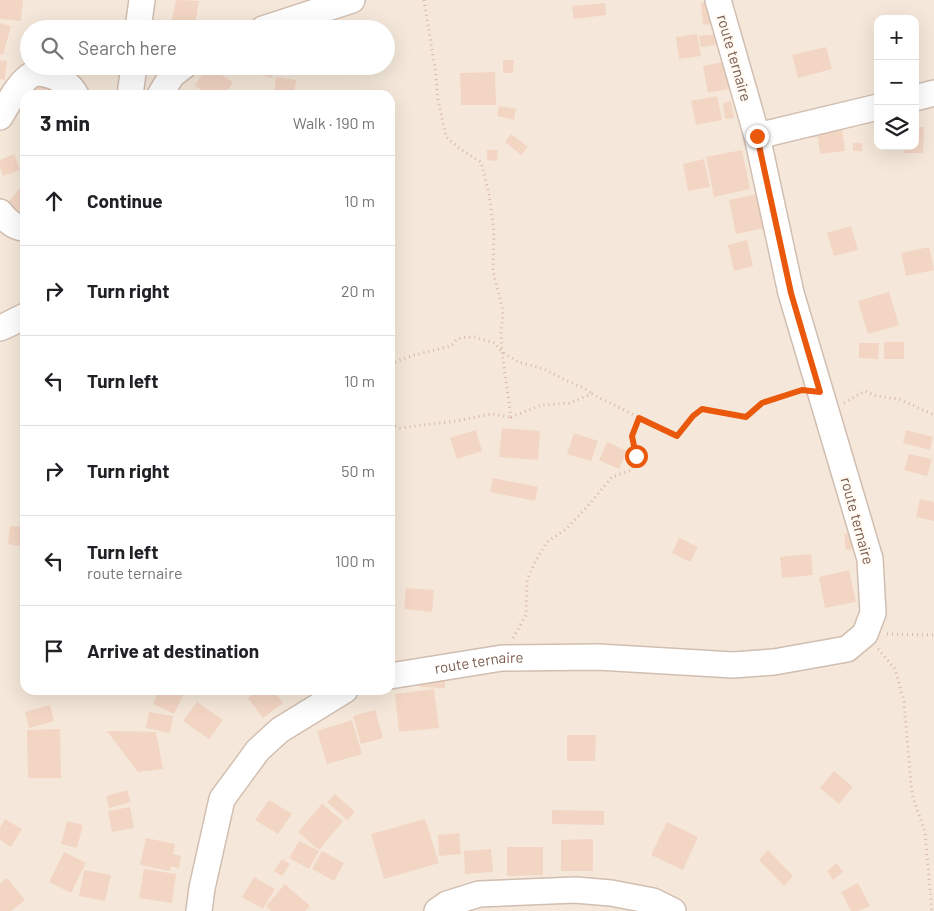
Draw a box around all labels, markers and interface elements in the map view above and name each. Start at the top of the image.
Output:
street label: route ternaire [714,12,756,103]
map controls [874,15,919,150]
button: + [874,15,919,60]
search box [20,20,395,75]
icon: search [38,34,66,62]
text: Search here [78,36,177,59]
button: − [874,60,919,105]
button: layers [874,105,919,150]
text: 3 min [40,110,90,135]
text: Walk · 190 m [293,113,375,132]
route end [746,125,769,148]
icon: ahead [40,187,68,215]
text: Continue [87,189,163,212]
text: 10 m [344,191,375,210]
icon: right [40,277,68,305]
text: Turn right [87,279,169,302]
text: 20 m [341,281,375,300]
icon: left [40,367,68,395]
text: Turn left [87,369,158,392]
text: 10 m [344,371,375,390]
route start [625,445,648,468]
icon: right [40,457,68,485]
text: Turn right [87,459,169,482]
text: 50 m [341,461,375,480]
street label: route ternaire [838,475,878,566]
text: Turn left [87,540,158,563]
icon: left [40,547,68,575]
text: 100 m [335,551,375,570]
text: route ternaire [87,563,182,582]
icon: arrive [40,637,68,665]
text: Arrive at destination [87,639,259,662]
street label: route ternaire [433,648,523,677]

